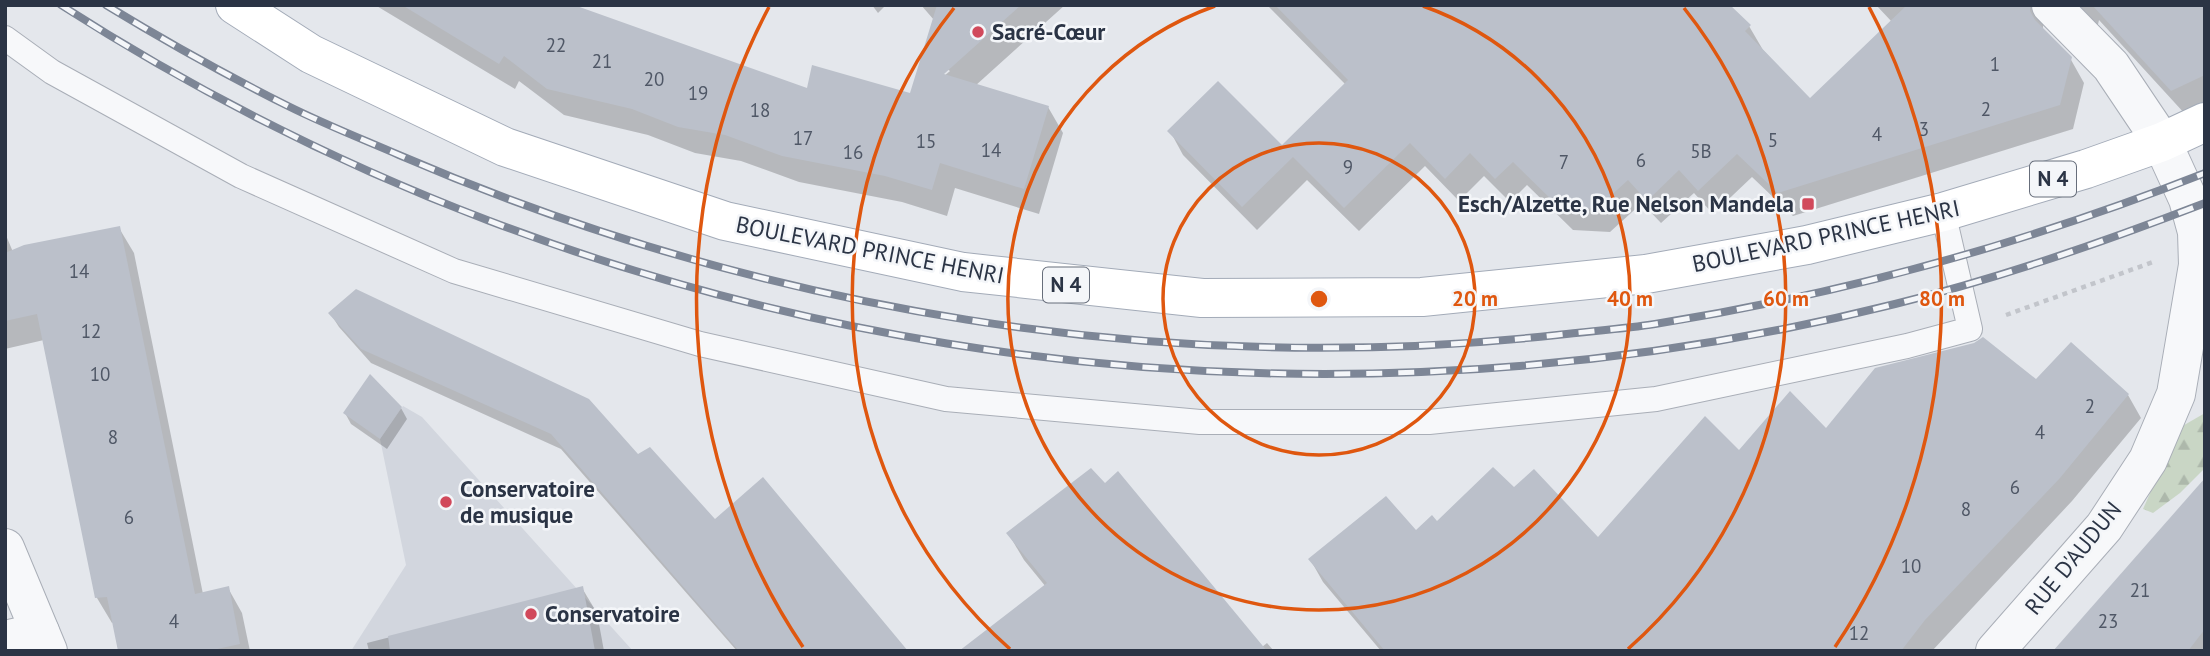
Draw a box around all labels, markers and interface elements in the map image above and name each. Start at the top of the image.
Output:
place label: Sacré-Cœur [992,17,1106,46]
marker: Sacré-Cœur [970,24,986,40]
house number: 22 [546,33,566,57]
house number: 21 [592,49,612,73]
house number: 1 [1990,52,2000,76]
house number: 20 [644,67,664,91]
house number: 19 [688,81,708,105]
house number: 2 [1981,97,1991,121]
house number: 18 [750,98,770,122]
house number: 3 [1919,117,1929,141]
house number: 4 [1872,122,1882,146]
house number: 17 [793,126,813,150]
house number: 5 [1768,128,1778,152]
house number: 15 [916,129,936,153]
house number: 14 [981,138,1001,162]
house number: 5B [1690,139,1712,163]
house number: 16 [843,140,863,164]
house number: 6 [1636,148,1646,172]
house number: 7 [1559,150,1569,174]
house number: 9 [1343,155,1353,179]
road number: N 4 [2030,162,2076,196]
place label: Esch/Alzette, Rue Nelson Mandela [1458,189,1794,218]
street label: BOULEVARD PRINCE HENRI [1690,193,1962,278]
marker: Esch/Alzette, Rue Nelson Mandela [1800,196,1816,212]
street label: BOULEVARD PRINCE HENRI [733,209,1007,290]
house number: 14 [69,259,89,283]
road number: N 4 [1043,268,1089,302]
text: 20 m [1452,285,1498,312]
text: 40 m [1607,285,1653,312]
text: 60 m [1763,285,1809,312]
text: 80 m [1919,285,1965,312]
centre of rings [1307,287,1331,311]
house number: 12 [81,319,101,343]
house number: 10 [90,362,110,386]
house number: 2 [2085,394,2095,418]
house number: 4 [2035,420,2045,444]
house number: 8 [108,425,118,449]
place label: Conservatoire de musique [460,474,595,529]
house number: 6 [2010,475,2020,499]
marker: Conservatoire de musique [438,494,454,510]
street label: RUE D'AUDUN [2018,495,2127,620]
house number: 8 [1961,497,1971,521]
house number: 6 [124,505,134,529]
house number: 10 [1901,554,1921,578]
house number: 21 [2130,578,2150,602]
place label: Conservatoire [545,599,680,628]
marker: Conservatoire [523,606,539,622]
house number: 4 [169,609,179,633]
house number: 23 [2098,609,2118,633]
house number: 12 [1849,621,1869,645]

